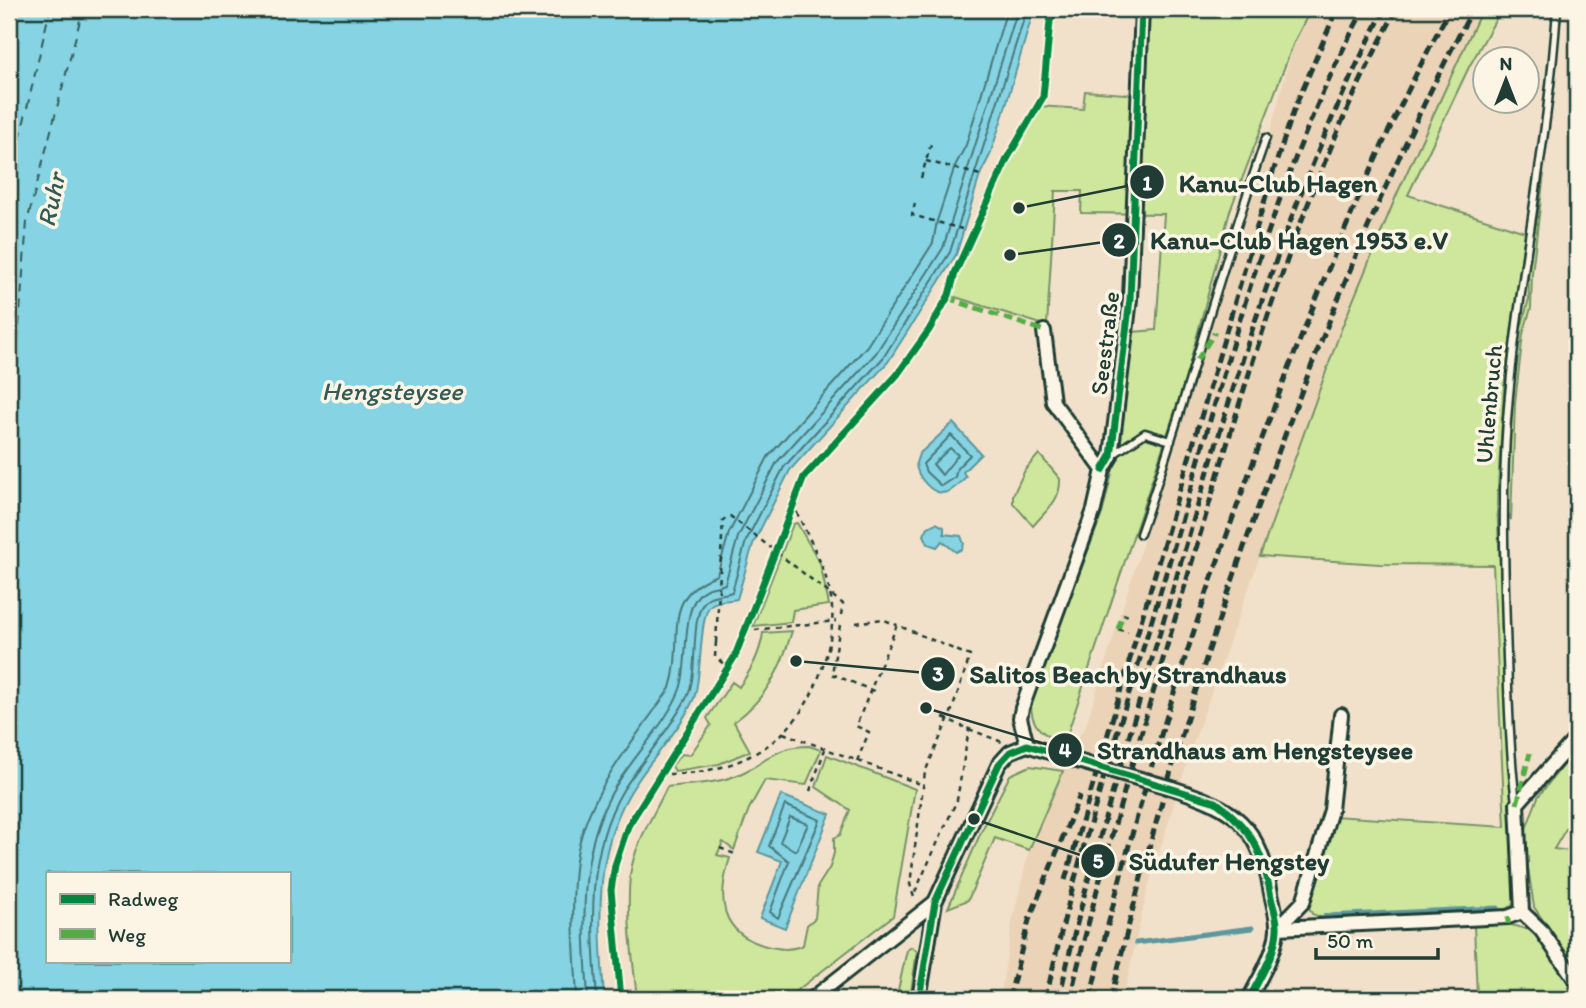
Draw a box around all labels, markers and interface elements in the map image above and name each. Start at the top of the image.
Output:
north arrow [1470,46,1540,116]
text: N [1500,52,1512,75]
callout: Kanu-Club Hagen [1130,159,1391,206]
water label: Ruhr [30,167,73,230]
text: Kanu-Club Hagen [1179,167,1377,199]
text: 1 [1142,170,1152,195]
callout: Kanu-Club Hagen 1953 e.V [1101,217,1462,264]
text: Kanu-Club Hagen 1953 e.V [1150,224,1449,256]
text: 2 [1113,228,1125,253]
street label: Seestraße [1084,289,1125,396]
street label: Uhlenbruch [1469,343,1508,465]
water label: Hengsteysee [322,375,464,407]
callout: Salitos Beach by Strandhaus [920,650,1300,697]
text: Salitos Beach by Strandhaus [969,658,1287,690]
text: 3 [932,661,944,686]
callout: Strandhaus am Hengsteysee [1048,726,1428,773]
text: Strandhaus am Hengsteysee [1097,734,1413,766]
text: 4 [1059,737,1072,762]
callout: Südufer Hengstey [1080,837,1344,884]
text: Südufer Hengstey [1129,845,1330,877]
text: 5 [1092,848,1104,873]
legend [46,872,290,962]
text: Radweg [108,886,178,911]
scale bar [1316,917,1439,961]
text: Weg [108,922,146,947]
text: 50 m [1327,928,1374,953]

